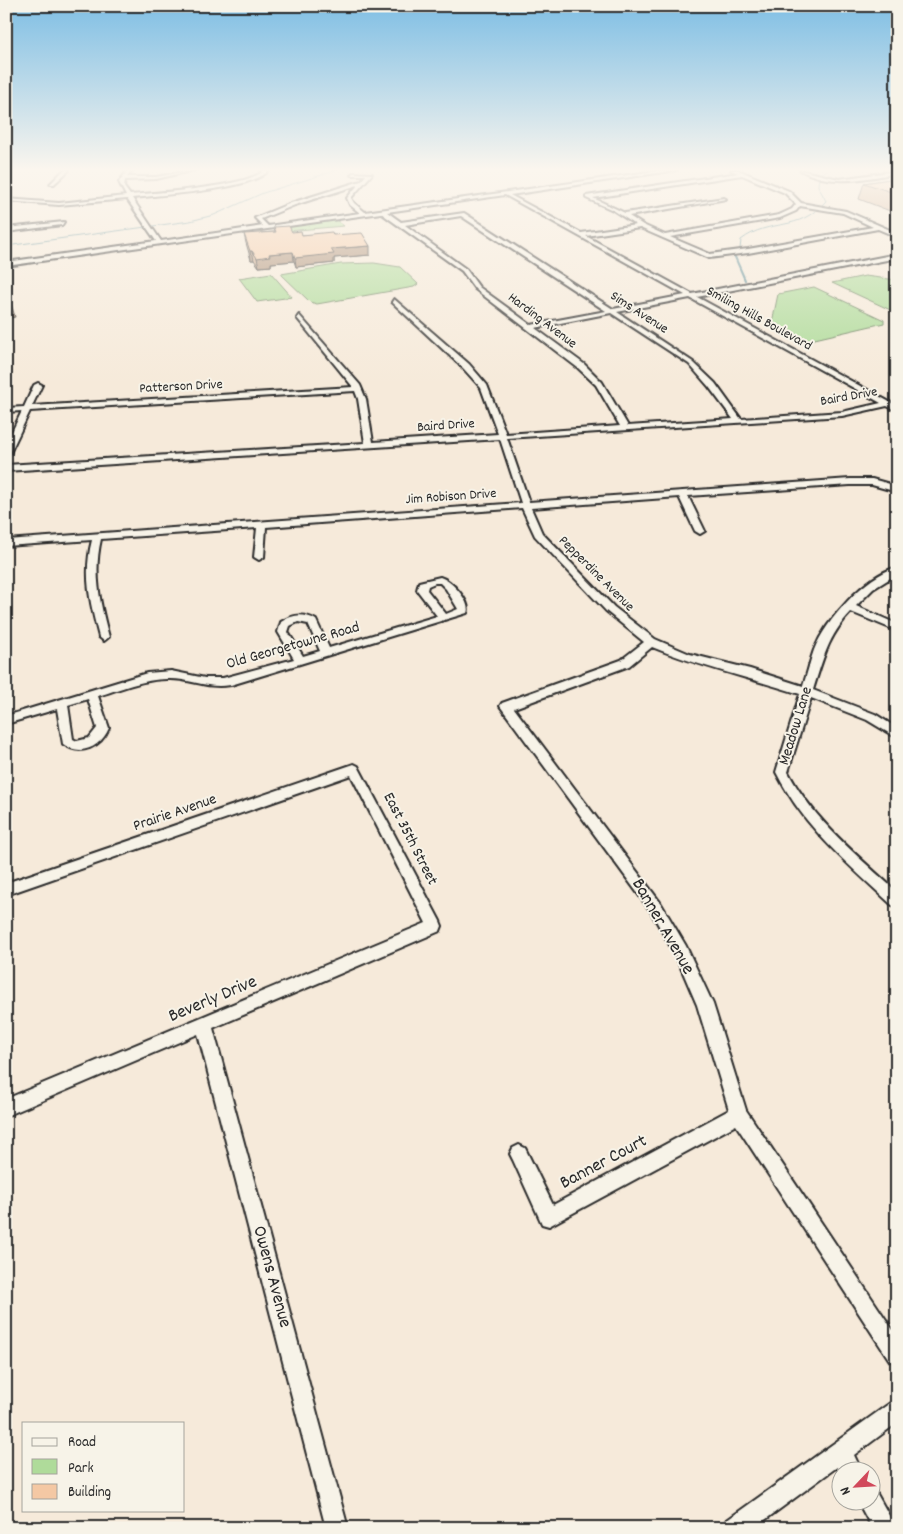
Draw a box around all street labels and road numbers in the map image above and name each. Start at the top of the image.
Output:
street label: Smiling Hills Boulevard [703,282,815,356]
street label: Sims Avenue [606,287,672,339]
street label: Harding Avenue [503,288,581,354]
street label: Patterson Drive [139,375,223,399]
street label: Baird Drive [819,382,879,412]
street label: Baird Drive [417,414,475,438]
street label: Jim Robison Drive [405,484,497,510]
street label: Pepperdine Avenue [554,532,638,616]
street label: Old Georgetowne Road [224,616,362,676]
street label: Meadow Lane [773,684,819,768]
street label: Prairie Avenue [130,788,220,838]
street label: East 35th Street [377,789,443,889]
street label: Banner Avenue [624,874,700,980]
street label: Beverly Drive [165,969,261,1031]
street label: Banner Court [556,1129,652,1197]
street label: Owens Avenue [244,1223,298,1331]

